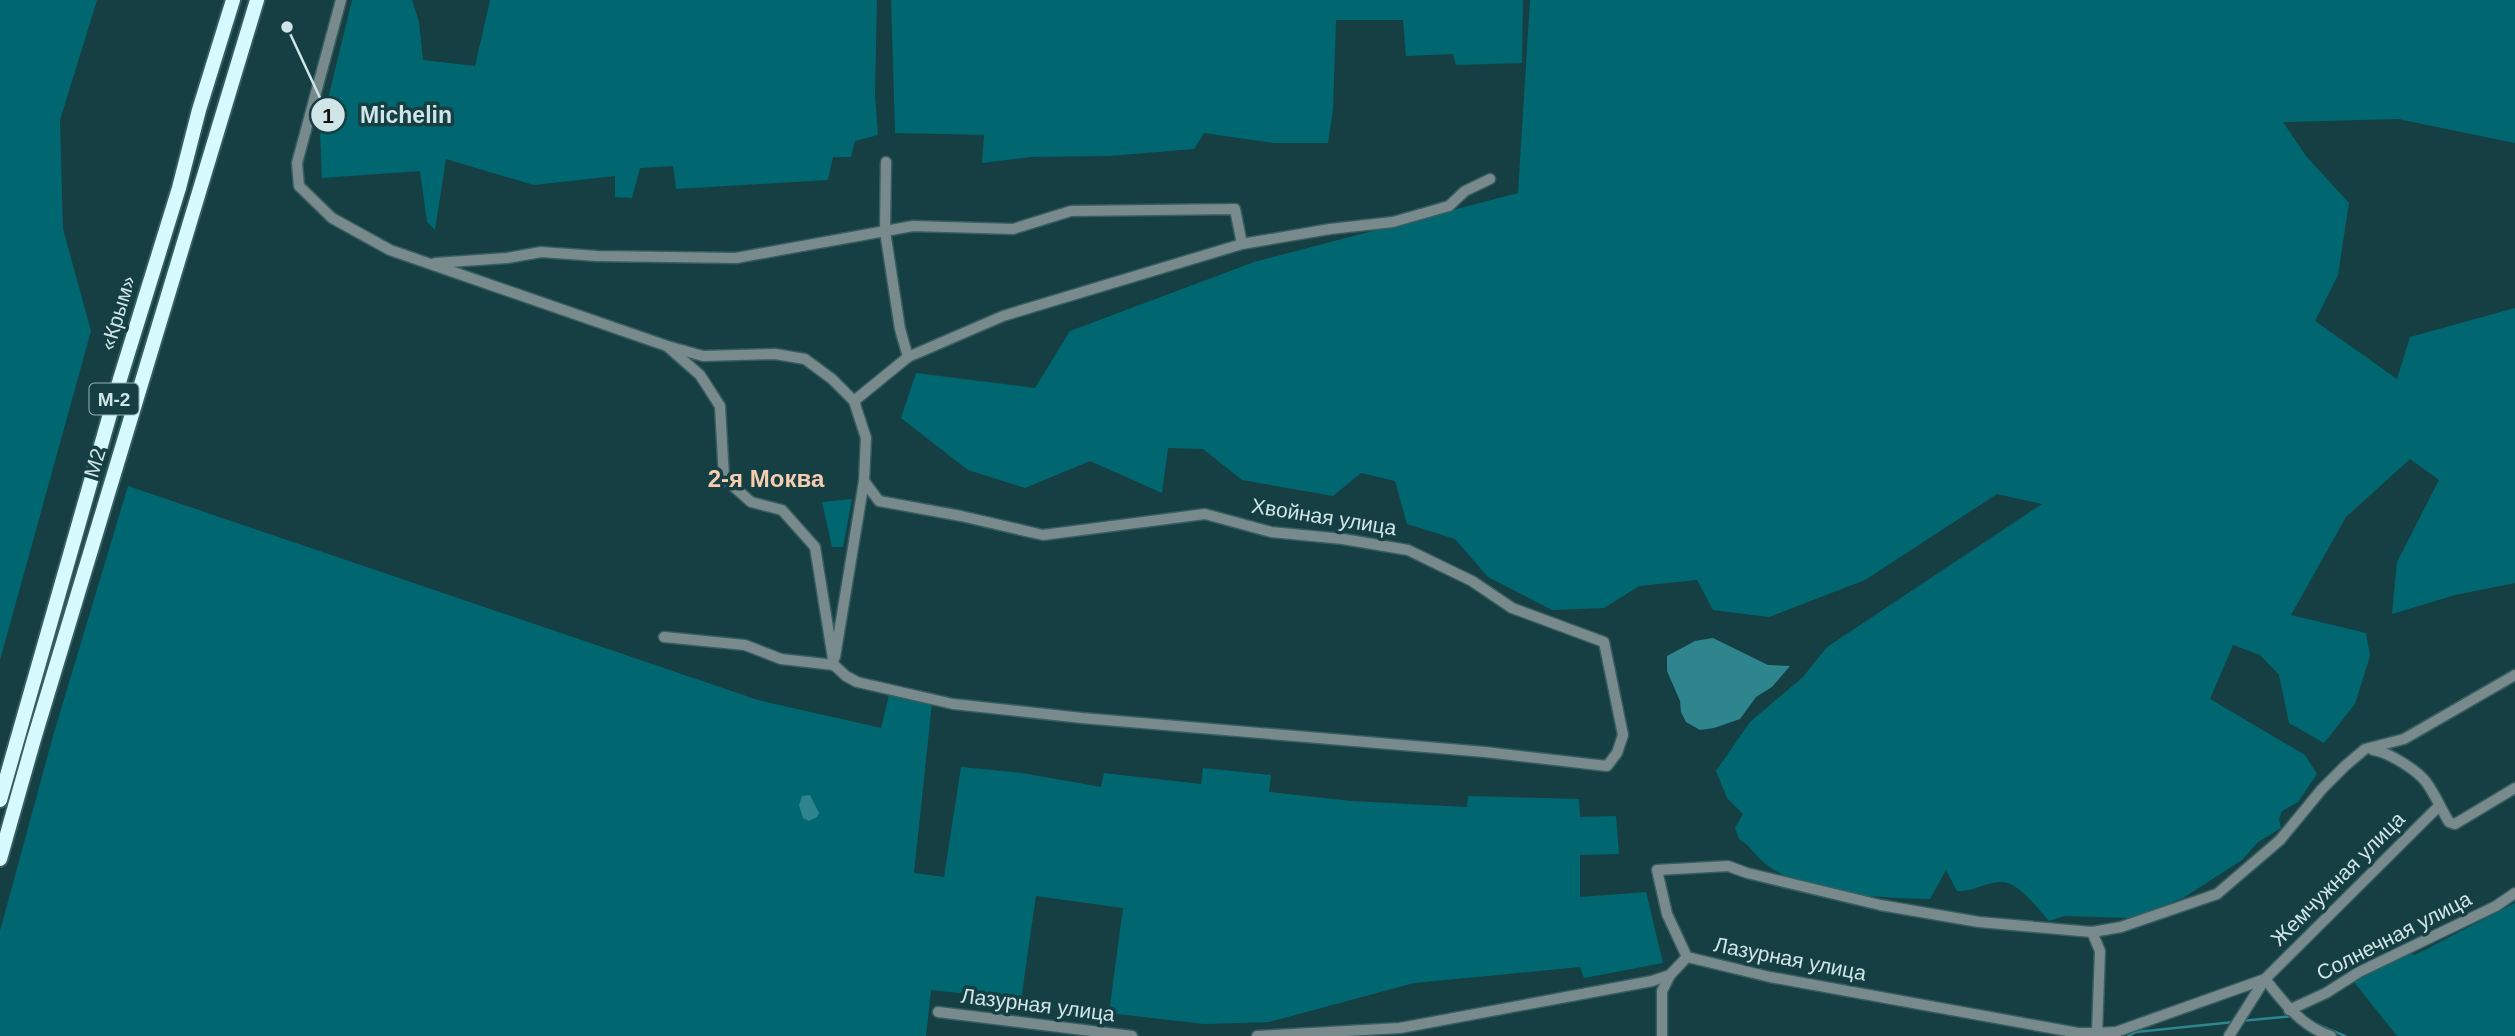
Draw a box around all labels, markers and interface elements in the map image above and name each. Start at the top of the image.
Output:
callout: Michelin [311,93,466,137]
text: Michelin [360,102,452,128]
text: 1 [322,104,334,127]
street label: «Крым» [95,273,140,353]
road number: М-2 [90,384,138,414]
street label: М2 [79,446,110,480]
district label: 2-я Моква [708,465,825,492]
street label: Хвойная улица [1250,494,1399,539]
street label: Жемчужная улица [2266,807,2409,950]
street label: Солнечная улица [2313,886,2475,984]
street label: Лазурная улица [1712,932,1869,985]
street label: Лазурная улица [960,984,1117,1025]

